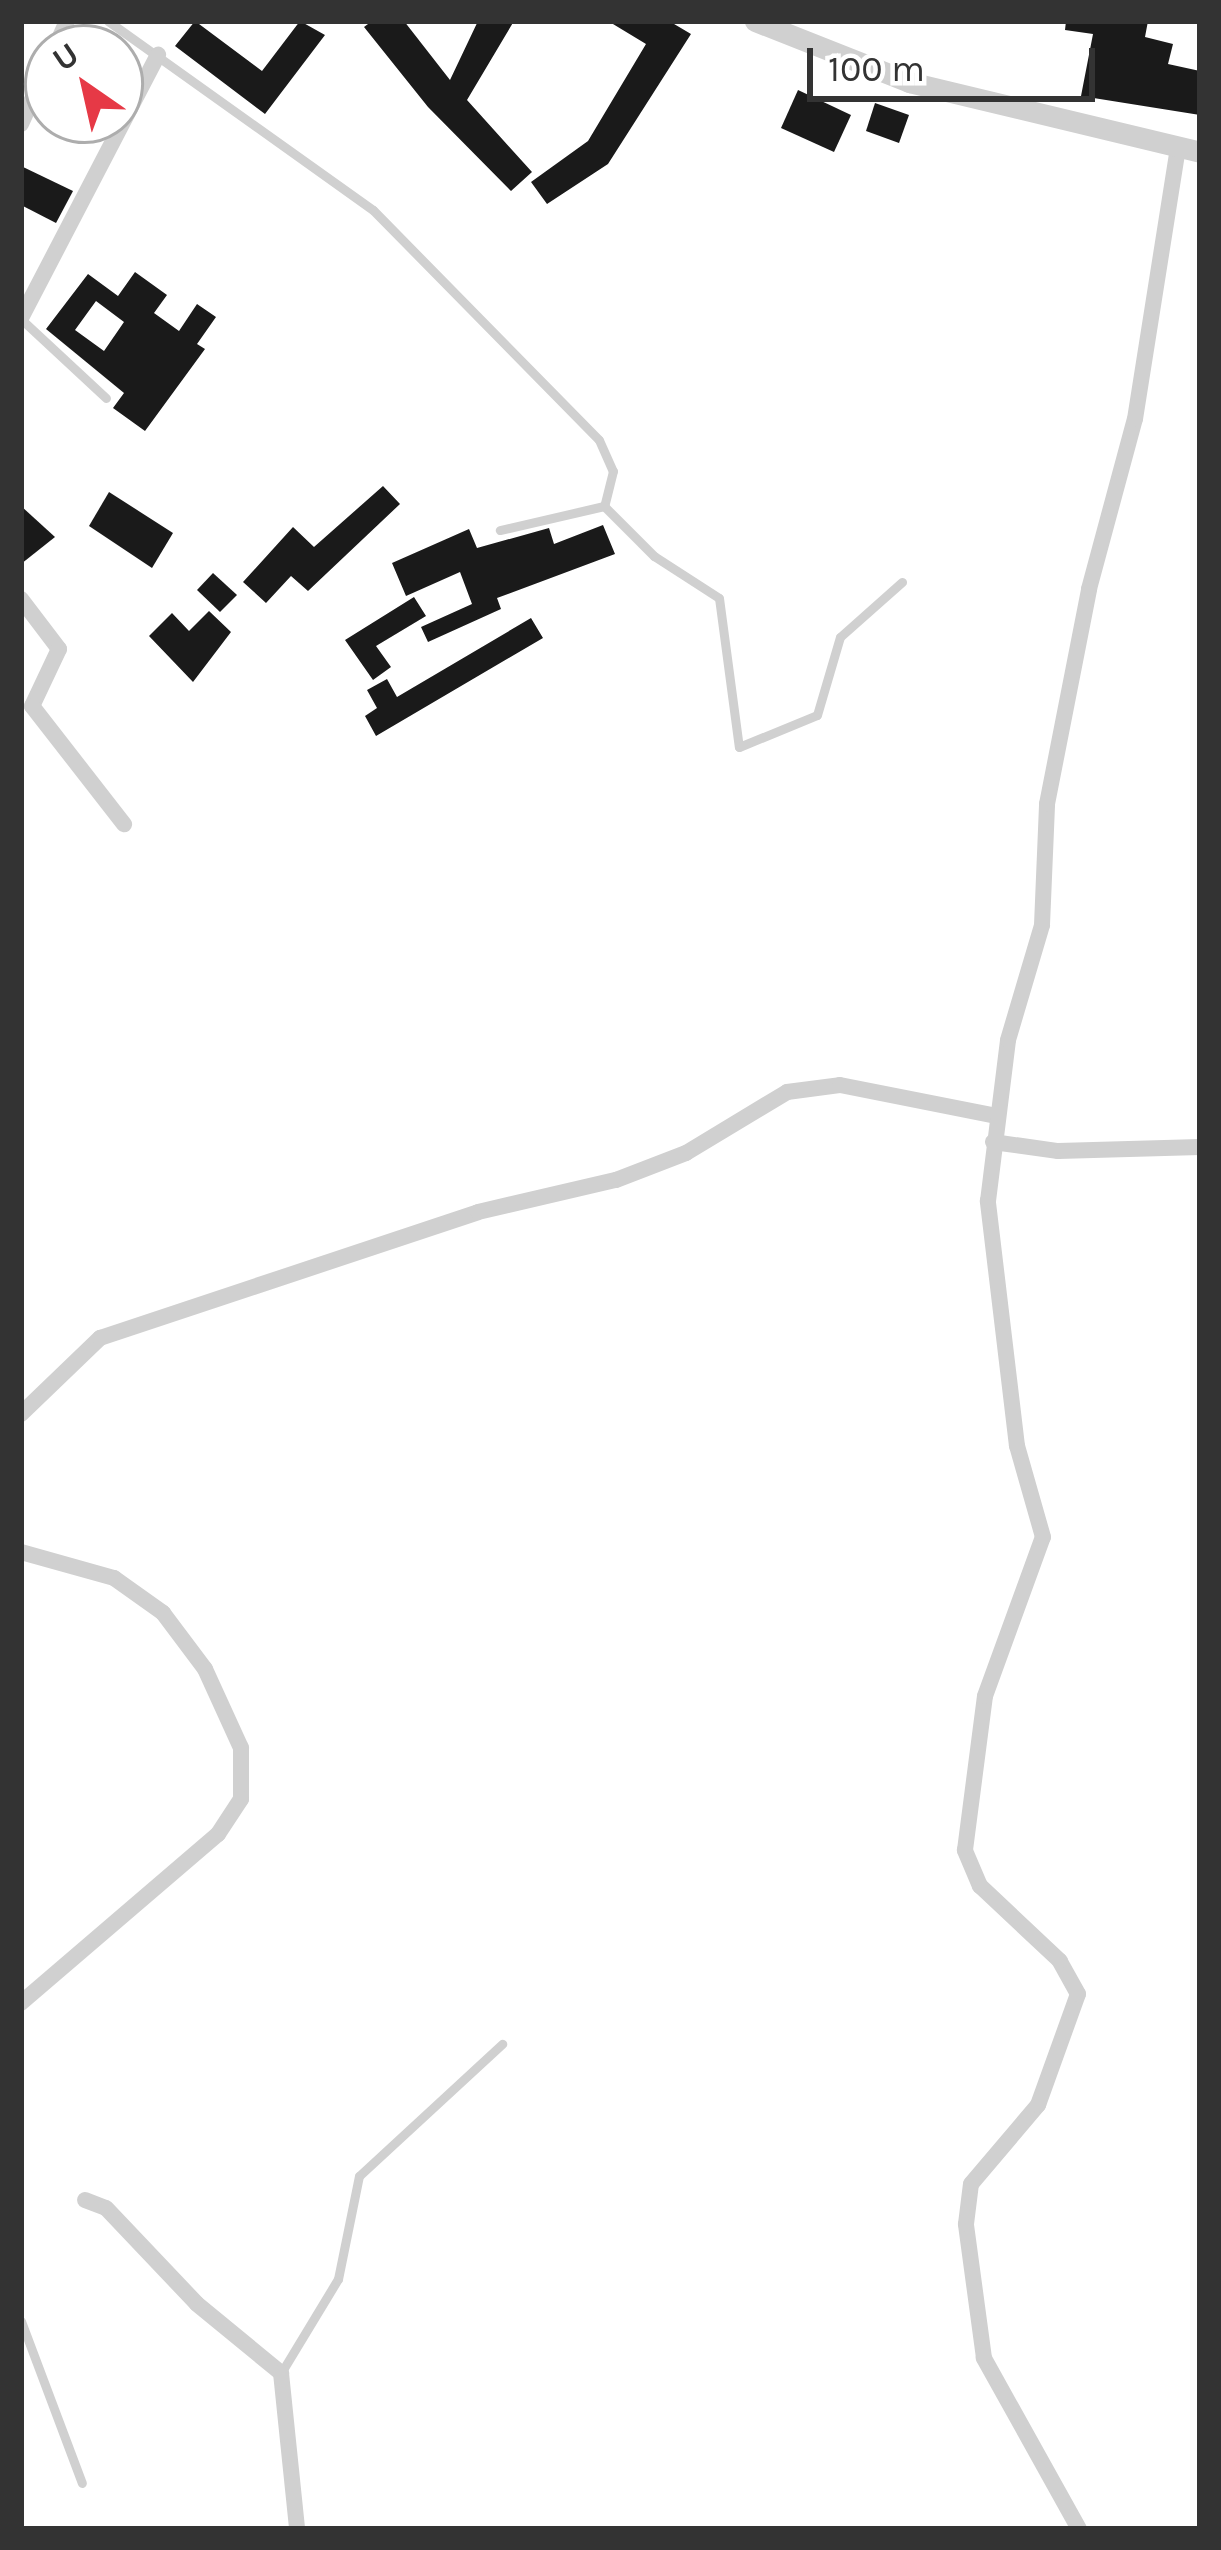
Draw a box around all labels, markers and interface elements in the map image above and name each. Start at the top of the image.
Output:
north arrow [24,24,144,144]
scale bar [813,24,1101,98]
text: U [45,35,86,79]
text: 100 m [828,48,925,90]

